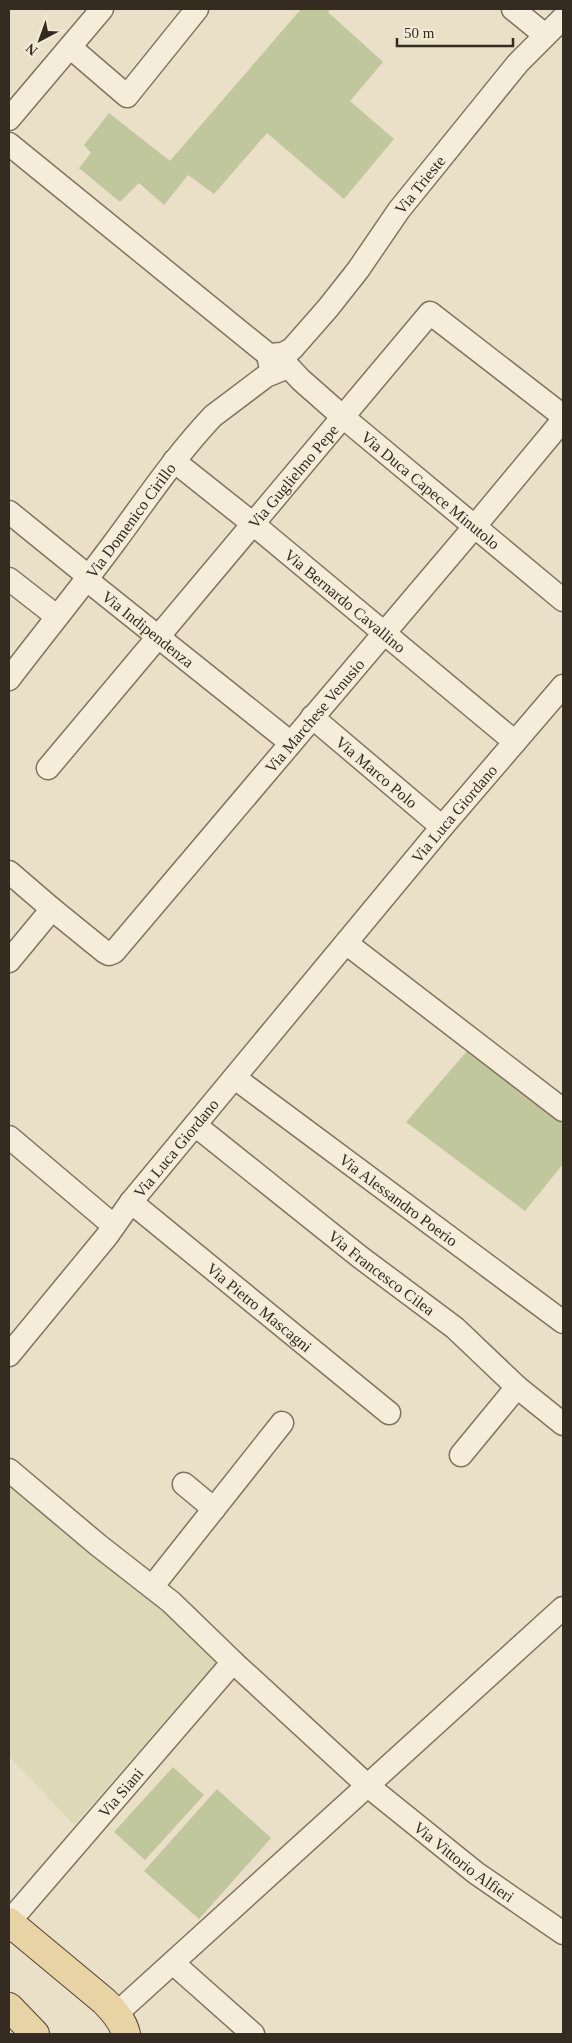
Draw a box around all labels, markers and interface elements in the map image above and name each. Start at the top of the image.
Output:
north arrow [15,15,65,65]
scale bar [397,15,513,47]
text: 50 m [404,25,435,41]
text: N [23,40,41,58]
street label: Via Trieste [391,152,449,217]
street label: Via Guglielmo Pepe [245,421,342,532]
street label: Via Duca Capece Minutolo [358,428,503,553]
street label: Via Domenico Cirillo [83,460,179,581]
street label: Via Bernardo Cavallino [281,546,409,656]
street label: Via Indipendenza [99,587,197,671]
street label: Via Marchese Venusio [262,656,368,776]
street label: Via Marco Polo [332,733,421,811]
street label: Via Luca Giordano [408,762,501,866]
street label: Via Luca Giordano [131,1096,222,1201]
street label: Via Alessandro Poerio [336,1151,461,1250]
street label: Via Francesco Cilea [325,1227,438,1319]
street label: Via Pietro Mascagni [203,1260,316,1356]
street label: Via Siani [95,1764,147,1821]
street label: Via Vittorio Alfieri [410,1818,518,1906]

